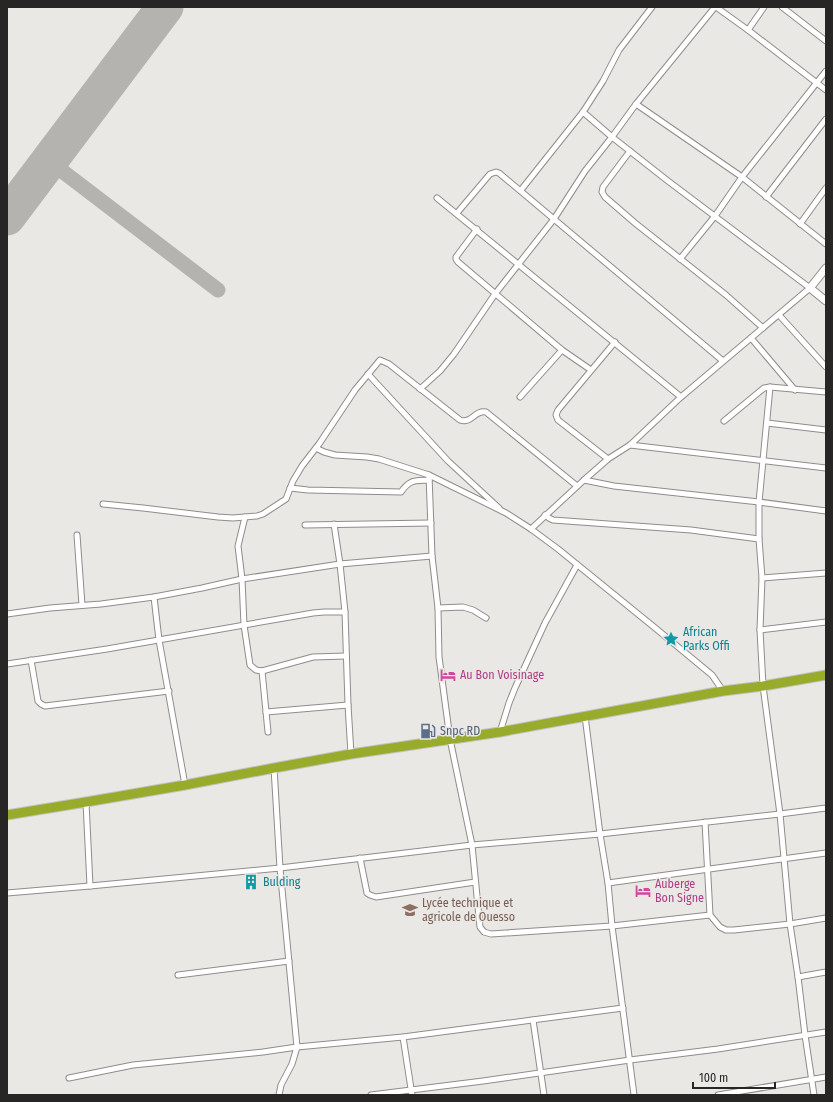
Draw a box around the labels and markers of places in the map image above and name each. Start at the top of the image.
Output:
place label: African Parks Offi [683,625,730,653]
place icon: African Parks Offi [662,630,680,648]
hotel icon: Au Bon Voisinage [439,666,457,684]
place label: Au Bon Voisinage [460,668,544,682]
fuel station icon: Snpc RD [419,722,437,740]
place label: Snpc RD [440,724,480,738]
building icon: Bulding [242,873,260,891]
place label: Bulding [263,875,301,889]
place label: Auberge Bon Signe [655,877,704,905]
hotel icon: Auberge Bon Signe [634,882,652,900]
place label: Lycée technique et agricole de Ouesso [422,896,515,924]
school or university icon: Lycée technique et agricole de Ouesso [401,901,419,919]

